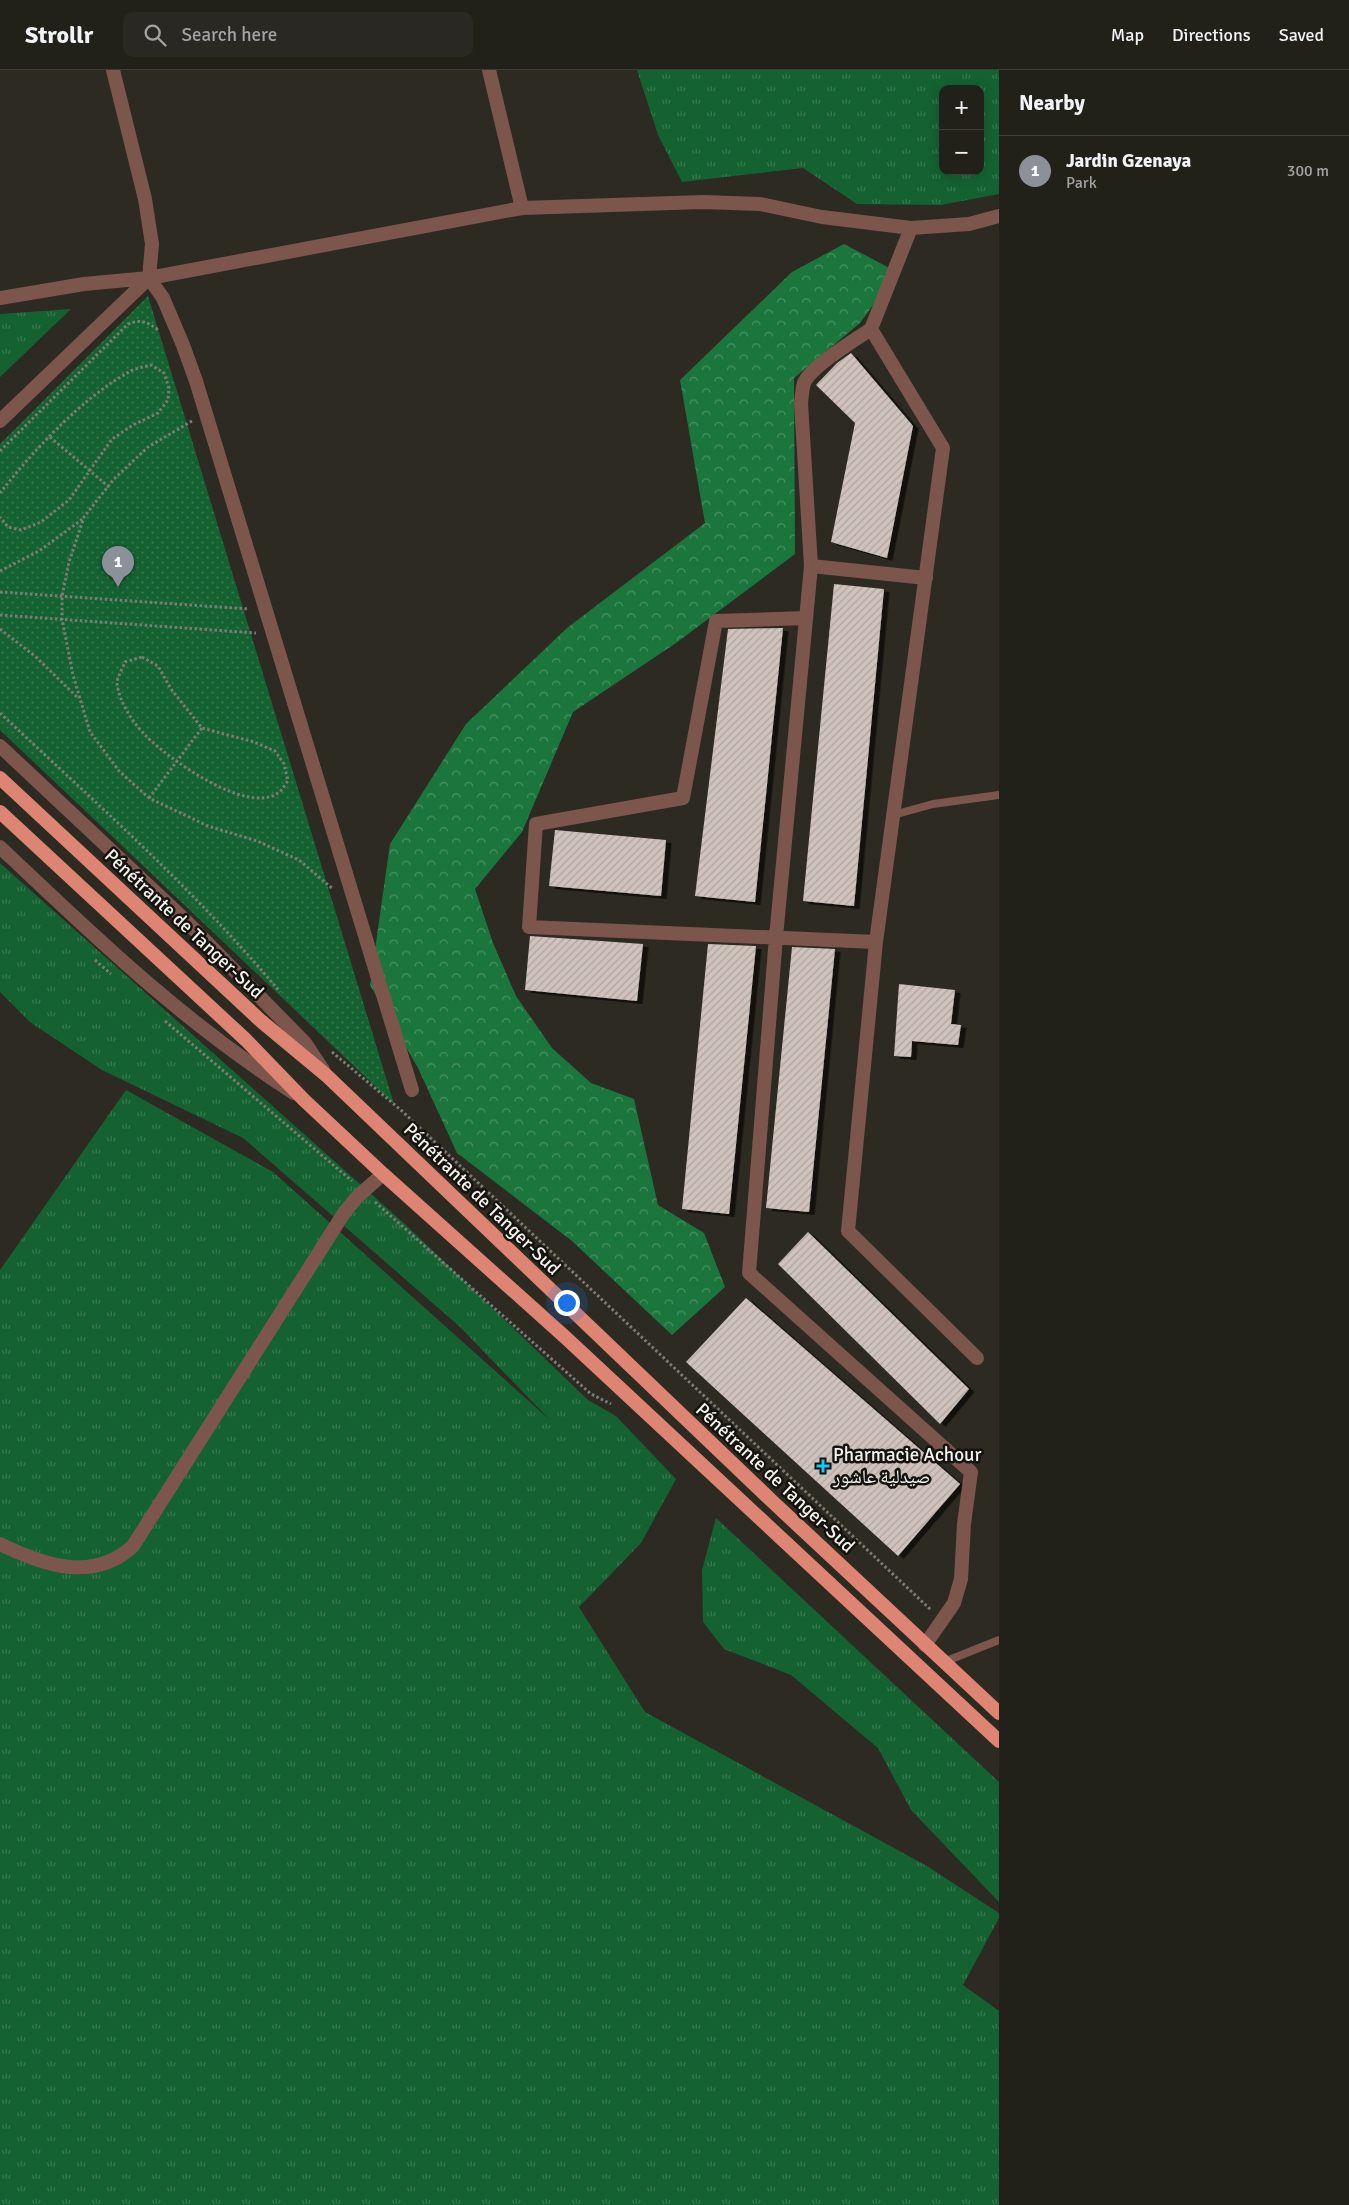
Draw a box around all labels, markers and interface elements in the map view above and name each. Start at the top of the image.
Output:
search box [123,12,473,57]
text: Strollr [25,20,93,50]
icon: search [141,21,169,49]
text: Search here [181,23,277,47]
text: Map [1111,24,1144,46]
text: Directions [1172,24,1251,46]
text: Saved [1279,24,1324,46]
map controls [939,85,984,175]
button: + [939,85,984,130]
text: Nearby [1019,90,1085,116]
button: − [939,130,984,175]
text: Jardin Gzenaya [1066,149,1191,173]
text: 1 [1031,161,1039,181]
text: 300 m [1287,161,1329,181]
text: Park [1066,173,1097,193]
pin: 1 [102,546,134,587]
street label: Pénétrante de Tanger-Sud [99,844,269,1004]
street label: Pénétrante de Tanger-Sud [398,1118,566,1280]
your location [554,1290,580,1316]
street label: Pénétrante de Tanger-Sud [690,1398,860,1558]
place label: Pharmacie Achour صيدلية عاشور [832,1443,981,1489]
marker: Pharmacie Achour صيدلية عاشور [817,1460,829,1472]

